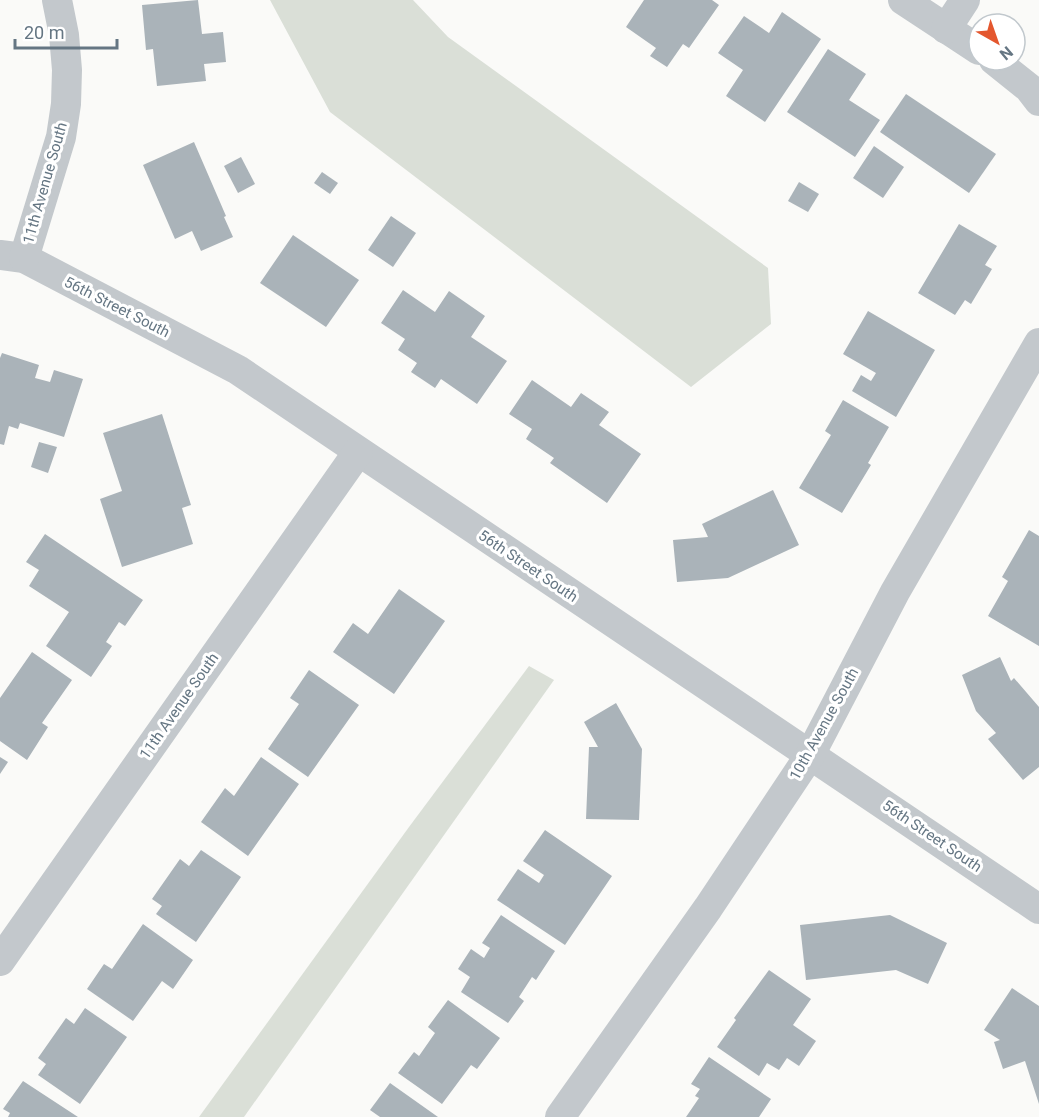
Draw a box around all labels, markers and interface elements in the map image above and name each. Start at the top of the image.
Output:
scale bar [15,12,117,50]
north arrow [967,12,1027,72]
text: 20 m [24,22,64,43]
text: N [996,42,1017,64]
street label: 11th Avenue South [19,120,71,246]
street label: 56th Street South [61,273,173,341]
street label: 56th Street South [475,526,581,606]
street label: 11th Avenue South [136,649,222,763]
street label: 10th Avenue South [786,665,862,783]
street label: 56th Street South [879,796,985,876]

